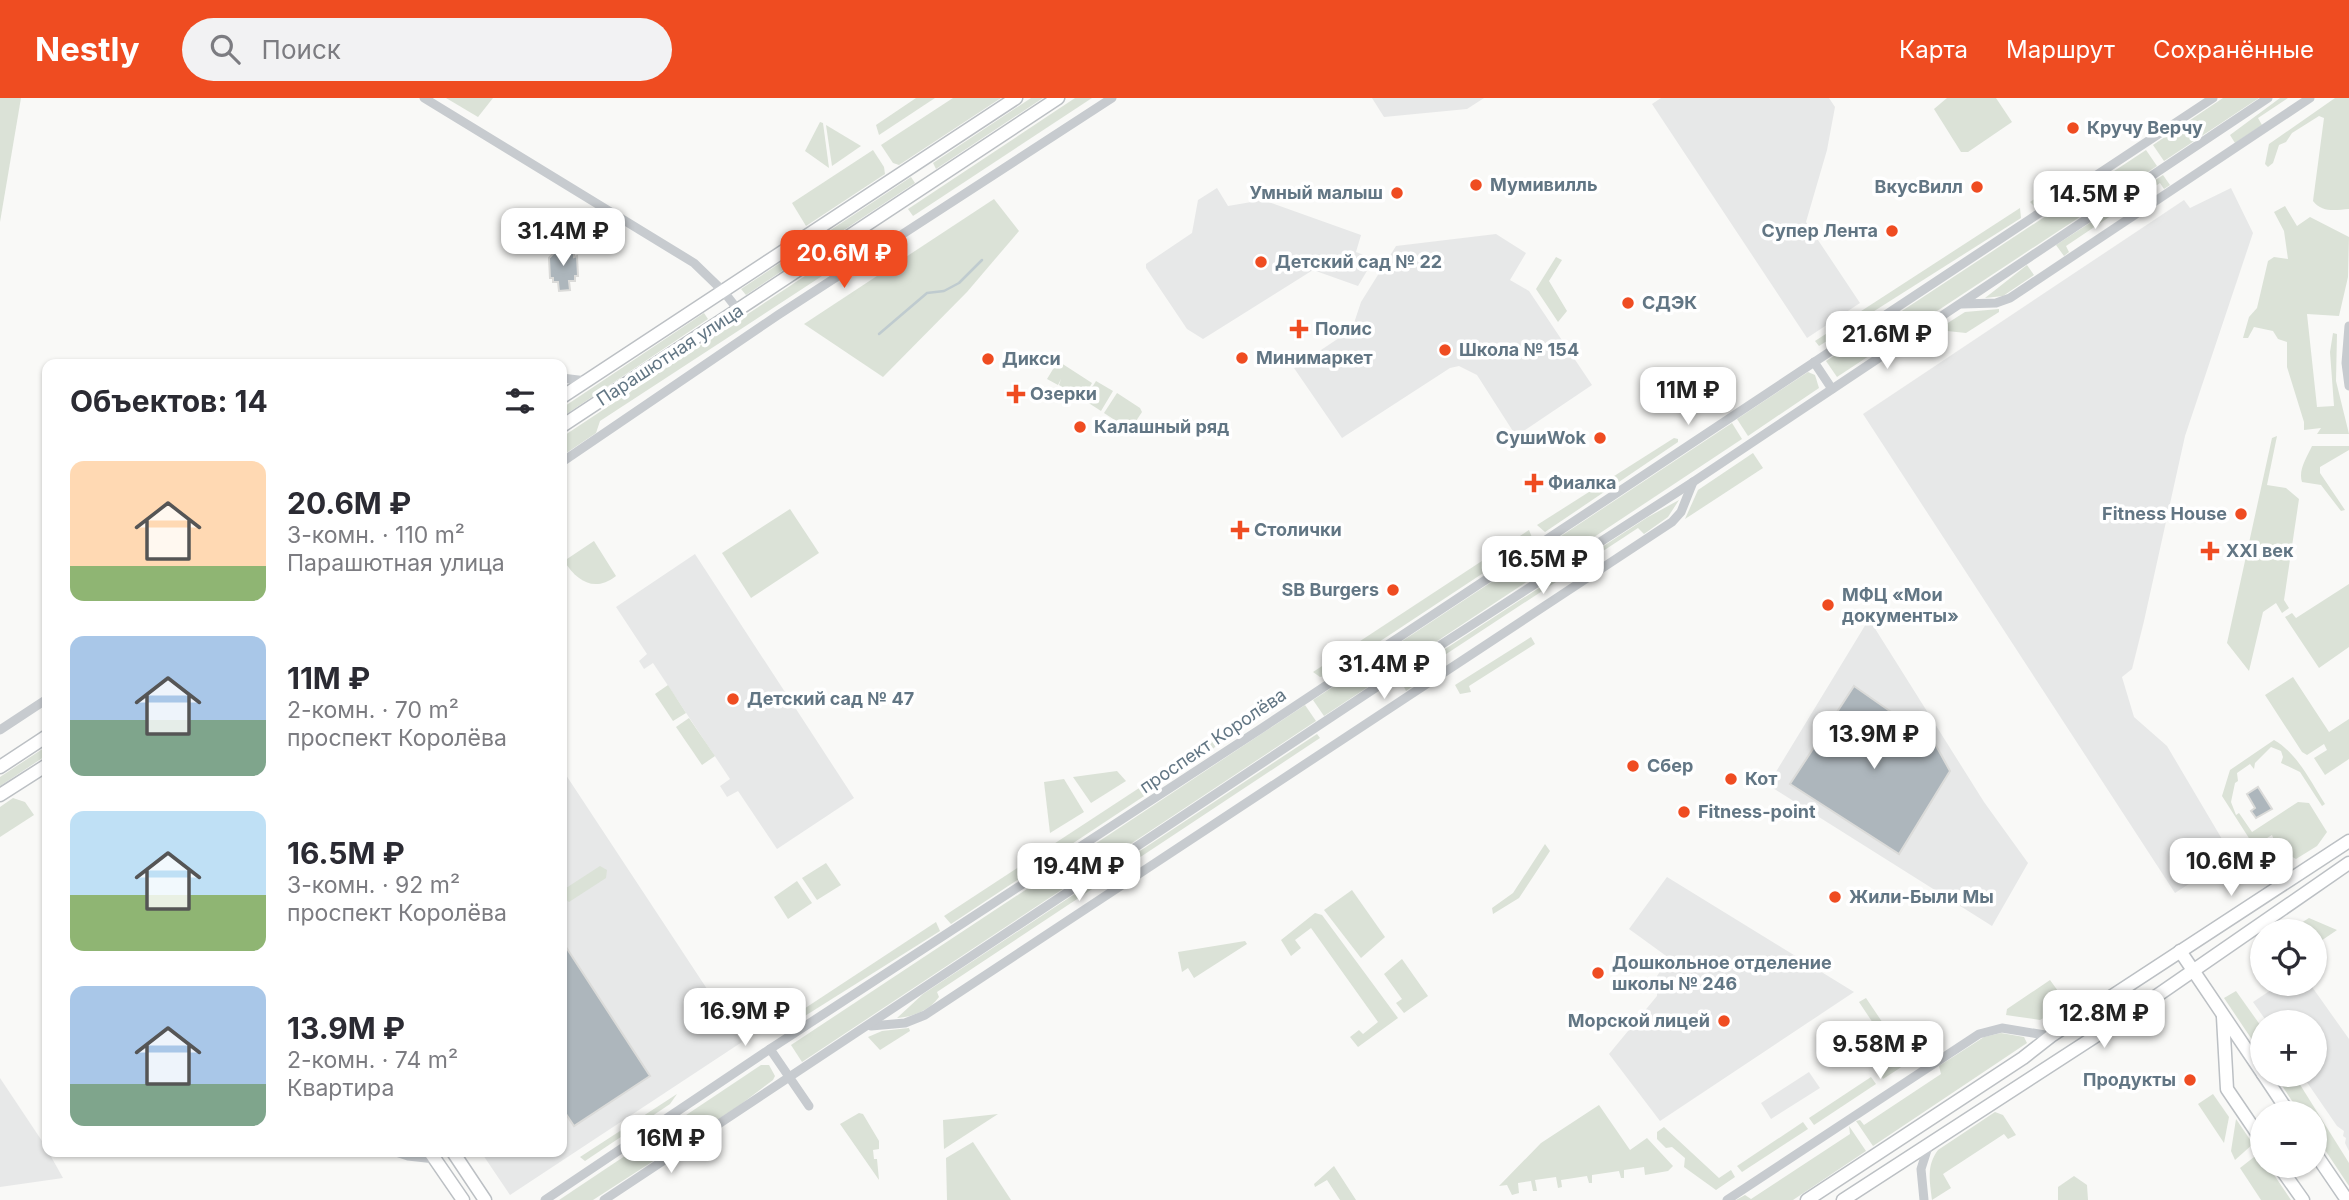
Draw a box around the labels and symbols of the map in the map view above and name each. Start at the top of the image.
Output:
place label: Кручу Верчу [2087,117,2203,138]
marker: Кручу Верчу [2065,120,2081,136]
pin: 14.5M ₽ [2030,172,2160,231]
place label: Мумивилль [1490,174,1598,195]
place label: ВкусВилл [1874,176,1963,197]
marker: Мумивилль [1468,177,1484,193]
marker: ВкусВилл [1969,179,1985,195]
place label: Умный малыш [1249,182,1383,203]
marker: Умный малыш [1389,185,1405,201]
pin: 31.4M ₽ [498,208,628,268]
place label: Супер Лента [1762,220,1878,241]
marker: Супер Лента [1884,223,1900,239]
pin: 20.6M ₽ [779,230,909,290]
place label: Детский сад № 22 [1275,251,1442,272]
marker: Детский сад № 22 [1253,254,1269,270]
place label: СДЭК [1642,292,1697,313]
marker: СДЭК [1620,295,1636,311]
street label: Парашютная улица [593,299,747,410]
pin: 21.6M ₽ [1822,312,1952,371]
place label: Полис [1315,318,1372,339]
marker: Полис [1289,319,1309,339]
place label: Школа № 154 [1459,339,1579,360]
marker: Школа № 154 [1437,342,1453,358]
place label: Минимаркет [1256,347,1373,368]
place label: Дикси [1002,348,1061,369]
marker: Минимаркет [1234,350,1250,366]
marker: Дикси [980,351,996,367]
pin: 11M ₽ [1639,368,1737,427]
place label: Озерки [1030,383,1097,404]
marker: Озерки [1008,386,1024,402]
place label: Калашный ряд [1094,416,1229,437]
marker: Калашный ряд [1072,419,1088,435]
place label: СушиWok [1496,427,1587,448]
marker: СушиWok [1592,430,1608,446]
place label: Фиалка [1548,472,1617,493]
marker: Фиалка [1526,475,1542,491]
place label: Fitness House [2102,503,2227,524]
marker: Fitness House [2233,506,2249,522]
place label: Столички [1254,519,1342,540]
marker: Столички [1232,522,1248,538]
pin: 16.5M ₽ [1478,536,1608,596]
place label: XXI век [2226,540,2294,561]
marker: XXI век [2200,541,2220,561]
place label: SB Burgers [1282,579,1379,600]
marker: SB Burgers [1385,582,1401,598]
place label: МФЦ «Мои документы» [1842,584,1959,626]
marker: МФЦ «Мои документы» [1820,597,1836,613]
pin: 31.4M ₽ [1319,642,1449,701]
street label: проспект Королёва [1136,684,1290,797]
place label: Детский сад № 47 [747,688,914,709]
marker: Детский сад № 47 [725,691,741,707]
pin: 13.9M ₽ [1809,712,1939,771]
place label: Сбер [1647,755,1693,776]
marker: Сбер [1625,758,1641,774]
place label: Кот [1745,768,1777,789]
marker: Кот [1723,771,1739,787]
place label: Fitness-point [1698,801,1816,822]
marker: Fitness-point [1676,804,1692,820]
pin: 10.6M ₽ [2166,838,2296,898]
pin: 19.4M ₽ [1014,844,1144,903]
place label: Жили-Были Мы [1849,886,1994,907]
marker: Жили-Были Мы [1827,889,1843,905]
place label: Дошкольное отделение школы № 246 [1612,952,1832,994]
marker: Дошкольное отделение школы № 246 [1590,965,1606,981]
pin: 16.9M ₽ [680,988,810,1048]
pin: 12.8M ₽ [2039,990,2169,1050]
place label: Морской лицей [1568,1010,1710,1031]
marker: Морской лицей [1716,1013,1732,1029]
pin: 9.58M ₽ [1815,1021,1945,1081]
place label: Продукты [2083,1069,2176,1090]
marker: Продукты [2182,1072,2198,1088]
pin: 16M ₽ [622,1116,720,1175]

